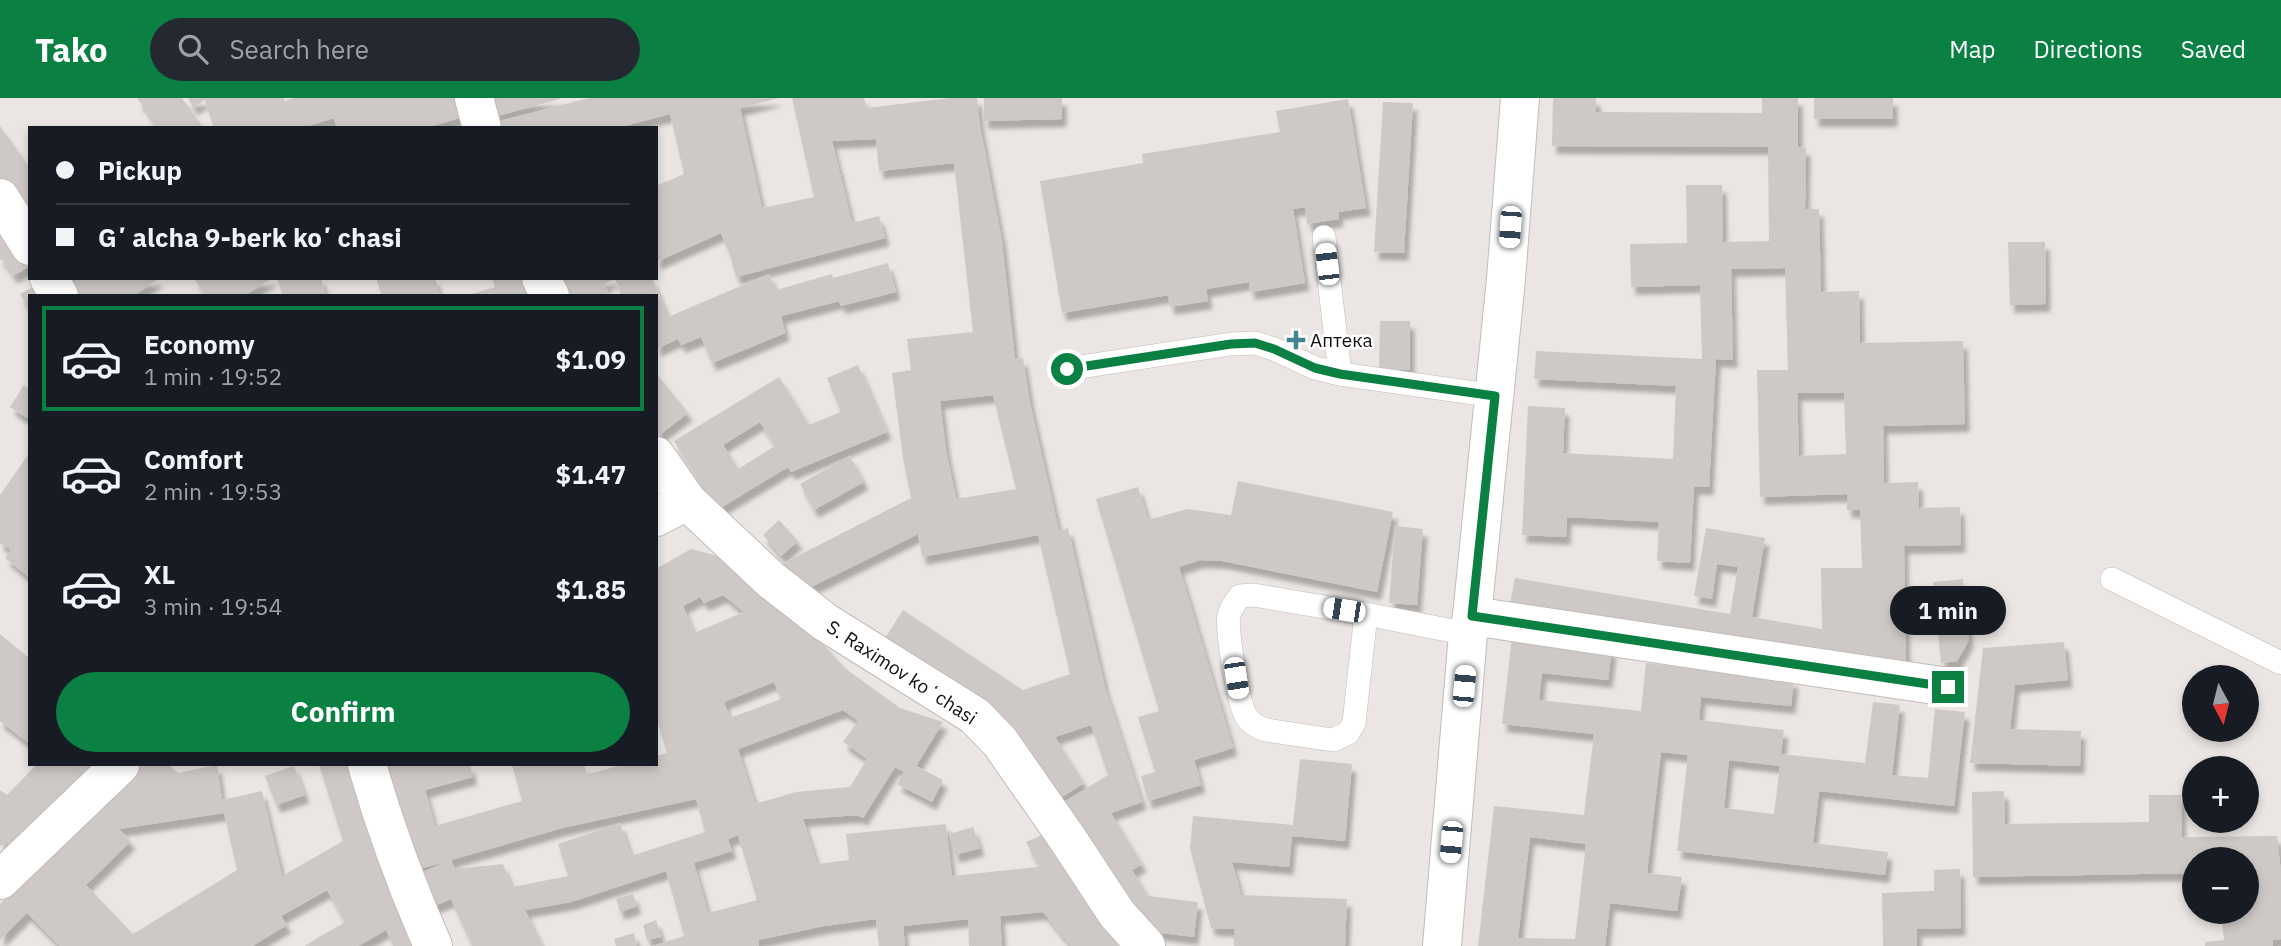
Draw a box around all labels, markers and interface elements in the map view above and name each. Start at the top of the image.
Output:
search box [150,18,640,81]
text: Tako [35,28,108,71]
icon: search [174,30,212,68]
text: Search here [230,32,369,66]
text: Map [1949,33,1995,65]
text: Directions [2033,33,2143,65]
text: Saved [2181,33,2246,65]
text: Pickup [98,153,182,187]
car [1499,205,1522,249]
text: Gʼalcha 9-berk koʼchasi [98,220,402,254]
car [1315,242,1340,286]
icon: car [60,327,123,390]
text: Economy [144,327,255,361]
place label: Аптека [1310,328,1373,352]
marker: Аптека [1288,332,1304,348]
text: $1.09 [556,342,626,376]
route start [1051,353,1083,385]
text: 1 min · 19:52 [144,361,282,391]
icon: car [60,442,123,505]
text: Comfort [144,442,243,476]
text: $1.47 [556,457,626,491]
text: 2 min · 19:53 [144,476,282,506]
icon: car [60,557,123,620]
text: XL [144,557,175,591]
text: $1.85 [556,572,626,606]
callout: 1 min [1890,586,2006,634]
text: 3 min · 19:54 [144,591,282,621]
text: 1 min [1918,595,1978,625]
car [1322,596,1367,624]
street label: S. Raximov koʻchasi [822,614,982,730]
car [1223,656,1250,700]
car [1452,664,1477,708]
north arrow [2182,665,2259,742]
map controls [2182,665,2259,924]
route end [1932,671,1964,703]
button: Confirm [56,672,630,752]
button: + [2182,756,2259,833]
car [1439,820,1464,864]
button: − [2182,847,2259,924]

